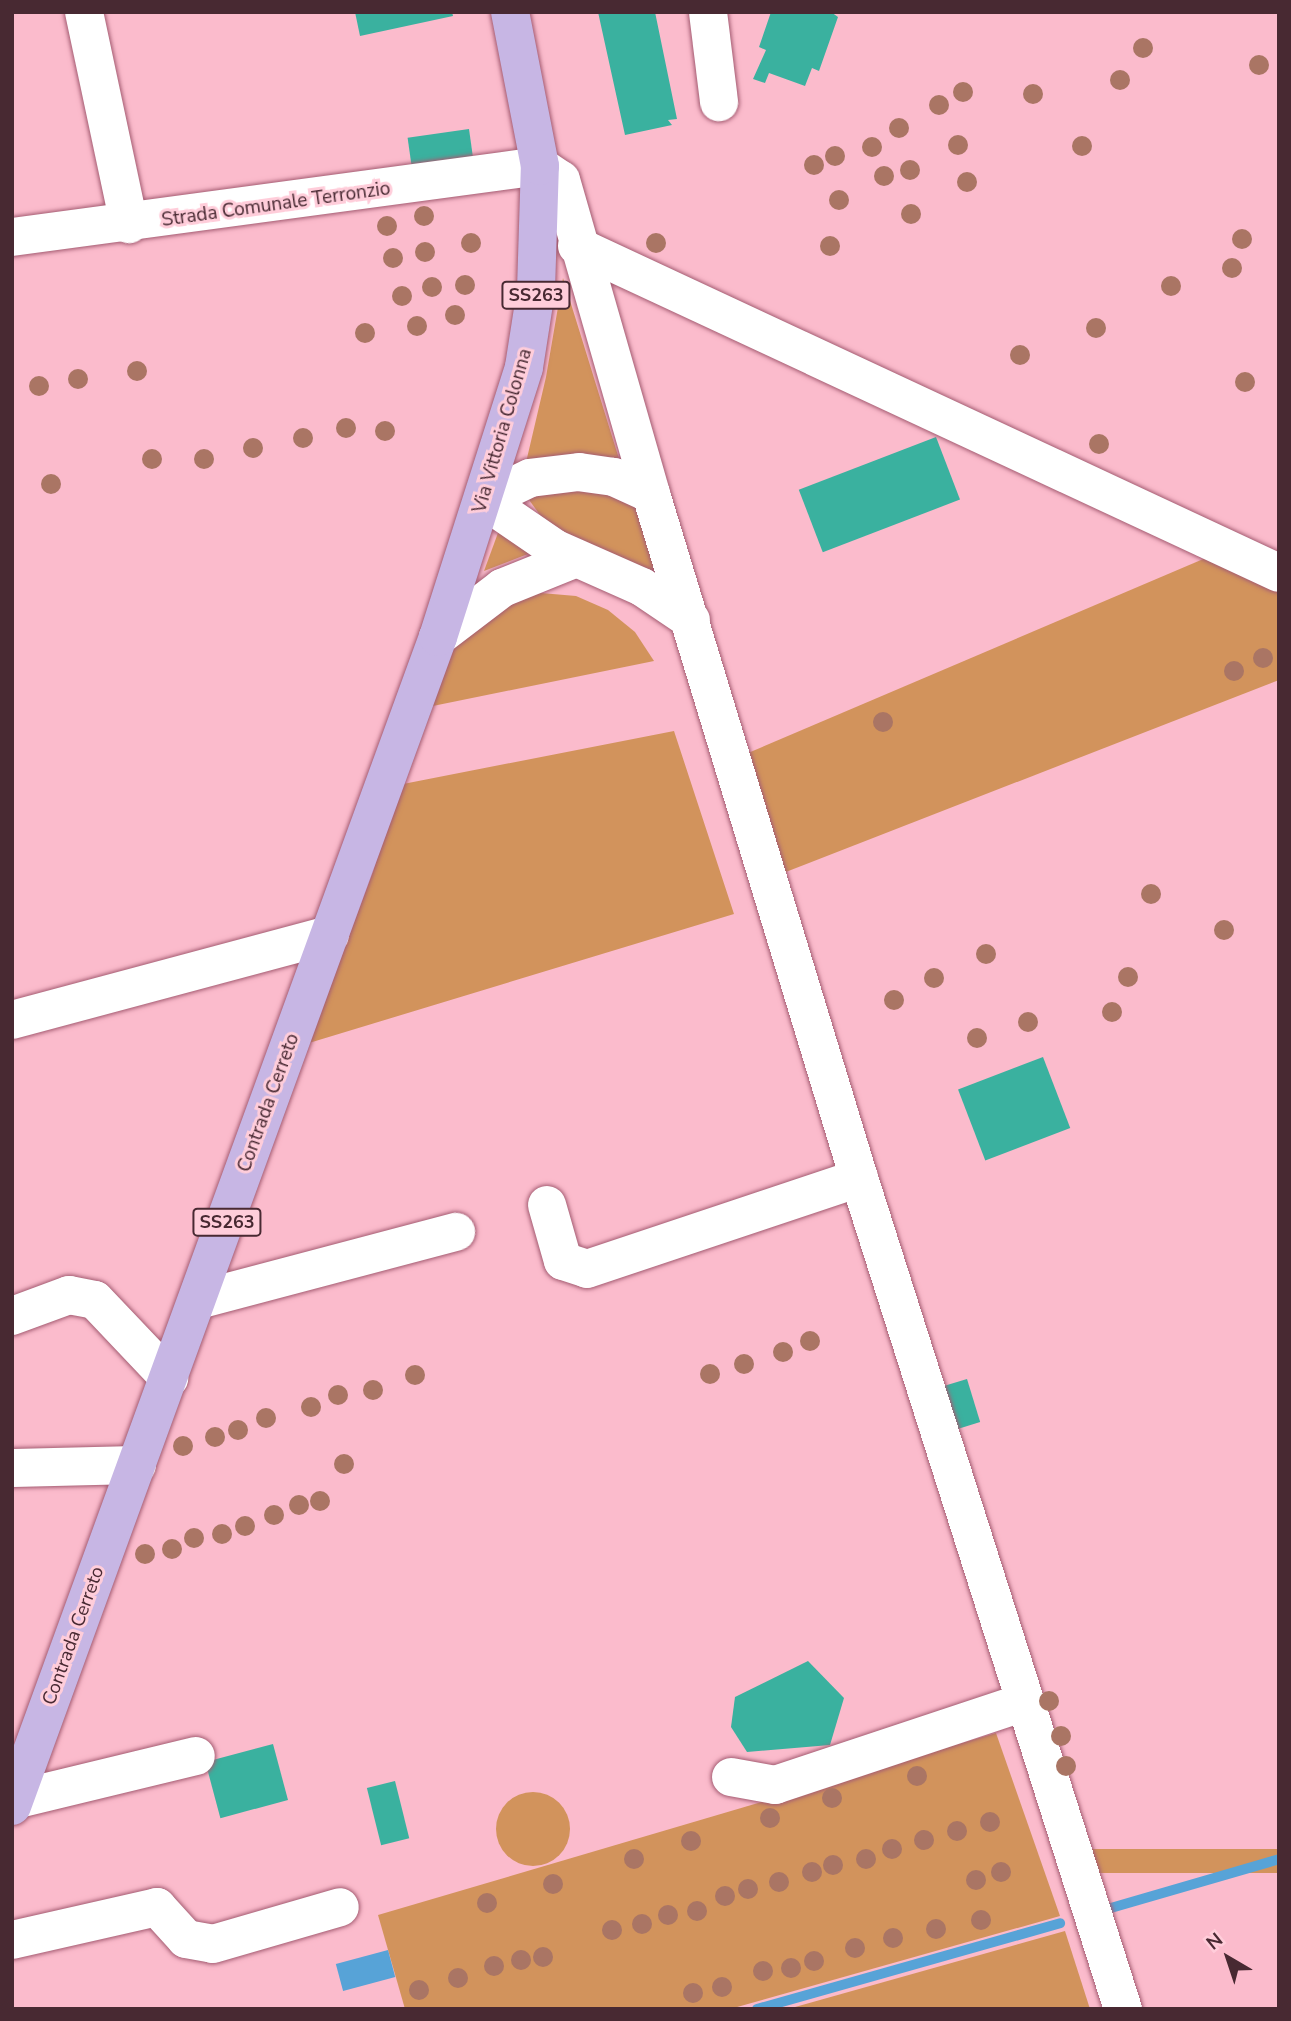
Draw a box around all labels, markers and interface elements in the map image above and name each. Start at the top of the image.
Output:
street label: Strada Comunale Terronzio [160,178,392,232]
road number: SS263 [501,281,571,310]
street label: Via Vittoria Colonna [469,346,537,516]
street label: Contrada Cerreto [233,1031,305,1175]
road number: SS263 [192,1208,262,1237]
street label: Contrada Cerreto [38,1564,110,1708]
north arrow [1193,1923,1263,1993]
text: N [1201,1927,1228,1956]

